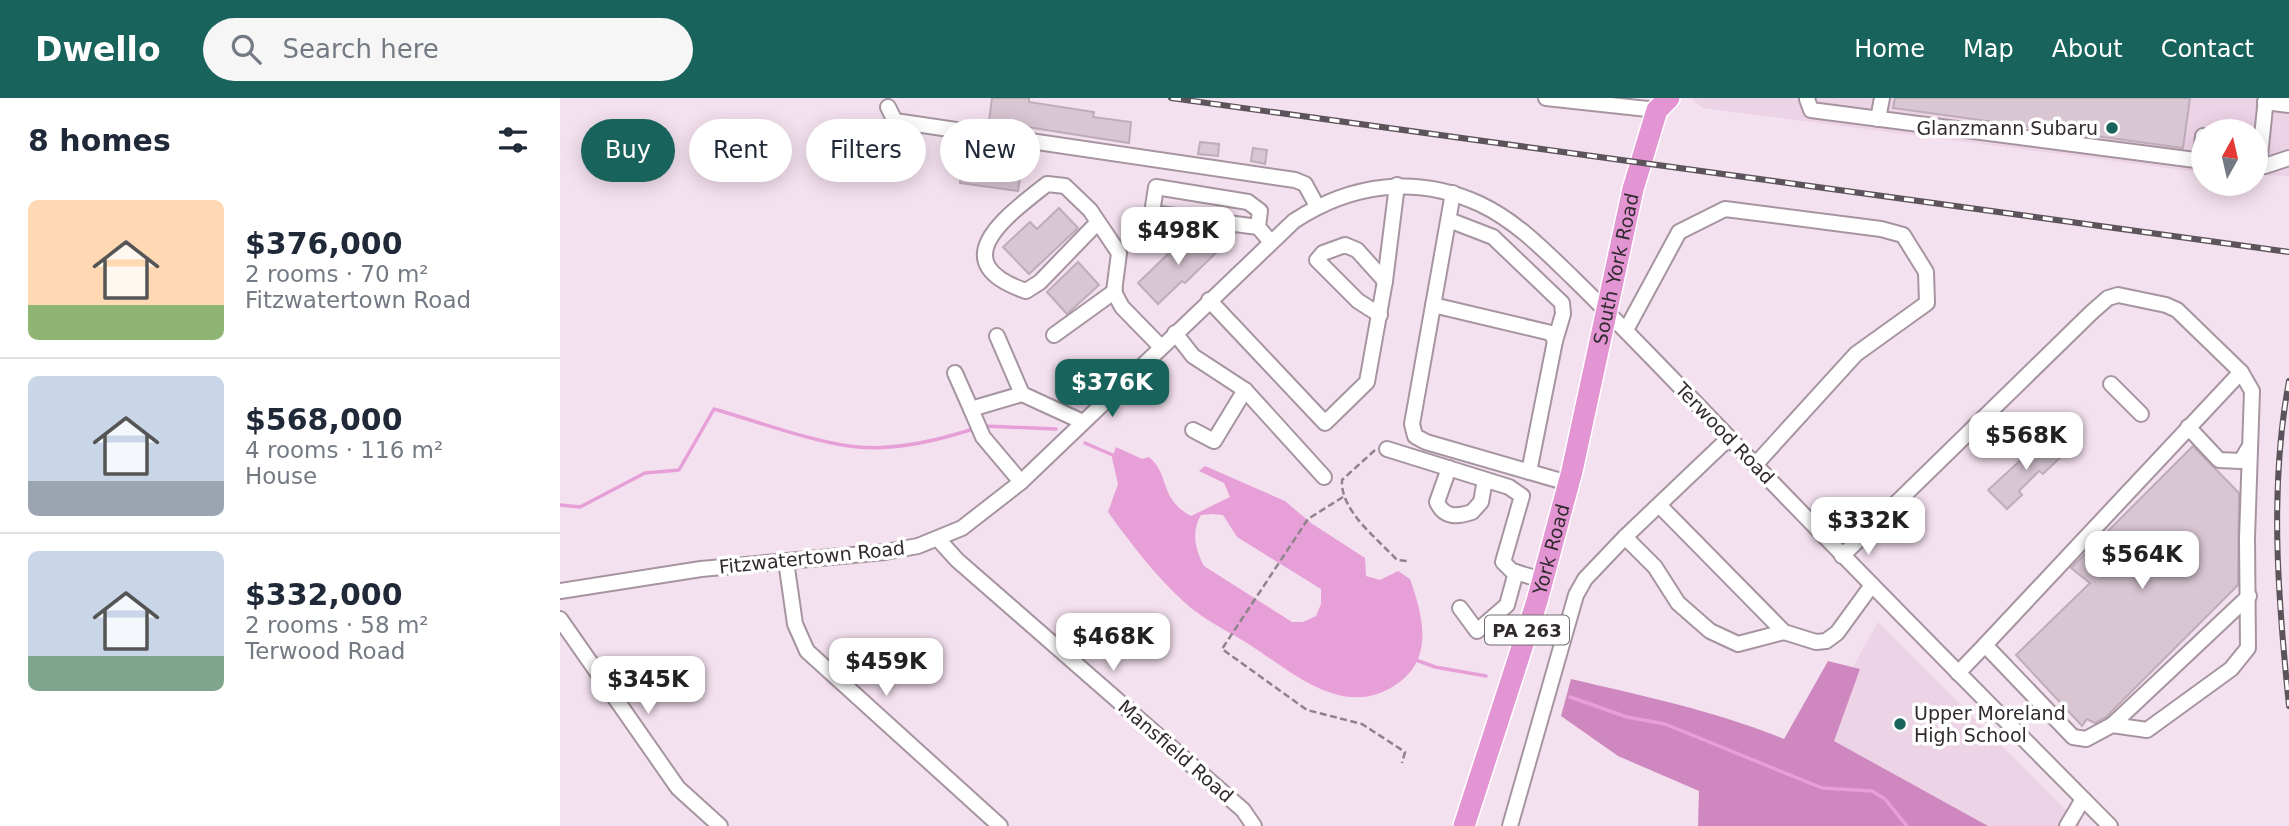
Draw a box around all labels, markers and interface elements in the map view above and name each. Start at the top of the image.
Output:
search box [203,18,693,81]
text: Dwello [35,30,161,69]
icon: search [227,30,265,68]
text: Search here [283,34,439,64]
text: Home [1854,35,1925,63]
text: Map [1963,35,2014,63]
text: About [2052,35,2123,63]
text: Contact [2161,35,2254,63]
place label: Glanzmann Subaru [1916,117,2098,139]
chip: Buy [581,119,675,182]
chip: Rent [689,119,792,182]
chip: Filters [806,119,926,182]
chip: New [940,119,1040,182]
north arrow [2191,119,2268,196]
map controls [2191,119,2268,196]
marker: Glanzmann Subaru [2104,120,2120,136]
icon: filters [494,121,532,159]
text: 8 homes [28,123,171,158]
street label: South York Road [1589,191,1643,347]
pin: $498K [1129,208,1227,267]
text: $498K [1137,217,1219,243]
text: $376,000 [245,226,403,261]
icon: home [84,228,168,312]
text: 2 rooms · 70 m² [245,261,429,287]
text: Fitzwatertown Road [245,287,471,313]
pin: $376K [1063,360,1161,419]
text: $376K [1071,369,1153,395]
street label: Terwood Road [1670,377,1779,488]
text: $568,000 [245,402,403,437]
icon: home [84,404,168,488]
pin: $568K [1977,412,2075,472]
text: $568K [1985,422,2067,448]
text: 4 rooms · 116 m² [245,437,443,463]
text: House [245,463,317,489]
pin: $332K [1819,498,1917,557]
street label: York Road [1528,501,1574,598]
text: $332K [1827,507,1909,533]
pin: $564K [2093,532,2191,591]
street label: Fitzwatertown Road [718,536,906,578]
text: $564K [2101,541,2183,567]
text: $332,000 [245,577,403,612]
icon: home [84,579,168,663]
text: 2 rooms · 58 m² [245,612,429,638]
pin: $468K [1064,614,1162,673]
road number: PA 263 [1485,616,1569,644]
text: $468K [1072,623,1154,649]
text: Terwood Road [245,638,405,664]
pin: $459K [837,638,935,698]
text: $459K [845,648,927,674]
pin: $345K [599,656,697,716]
text: $345K [607,666,689,692]
street label: Mansfield Road [1114,695,1238,807]
place label: Upper Moreland High School [1914,702,2066,746]
marker: Upper Moreland High School [1892,716,1908,732]

